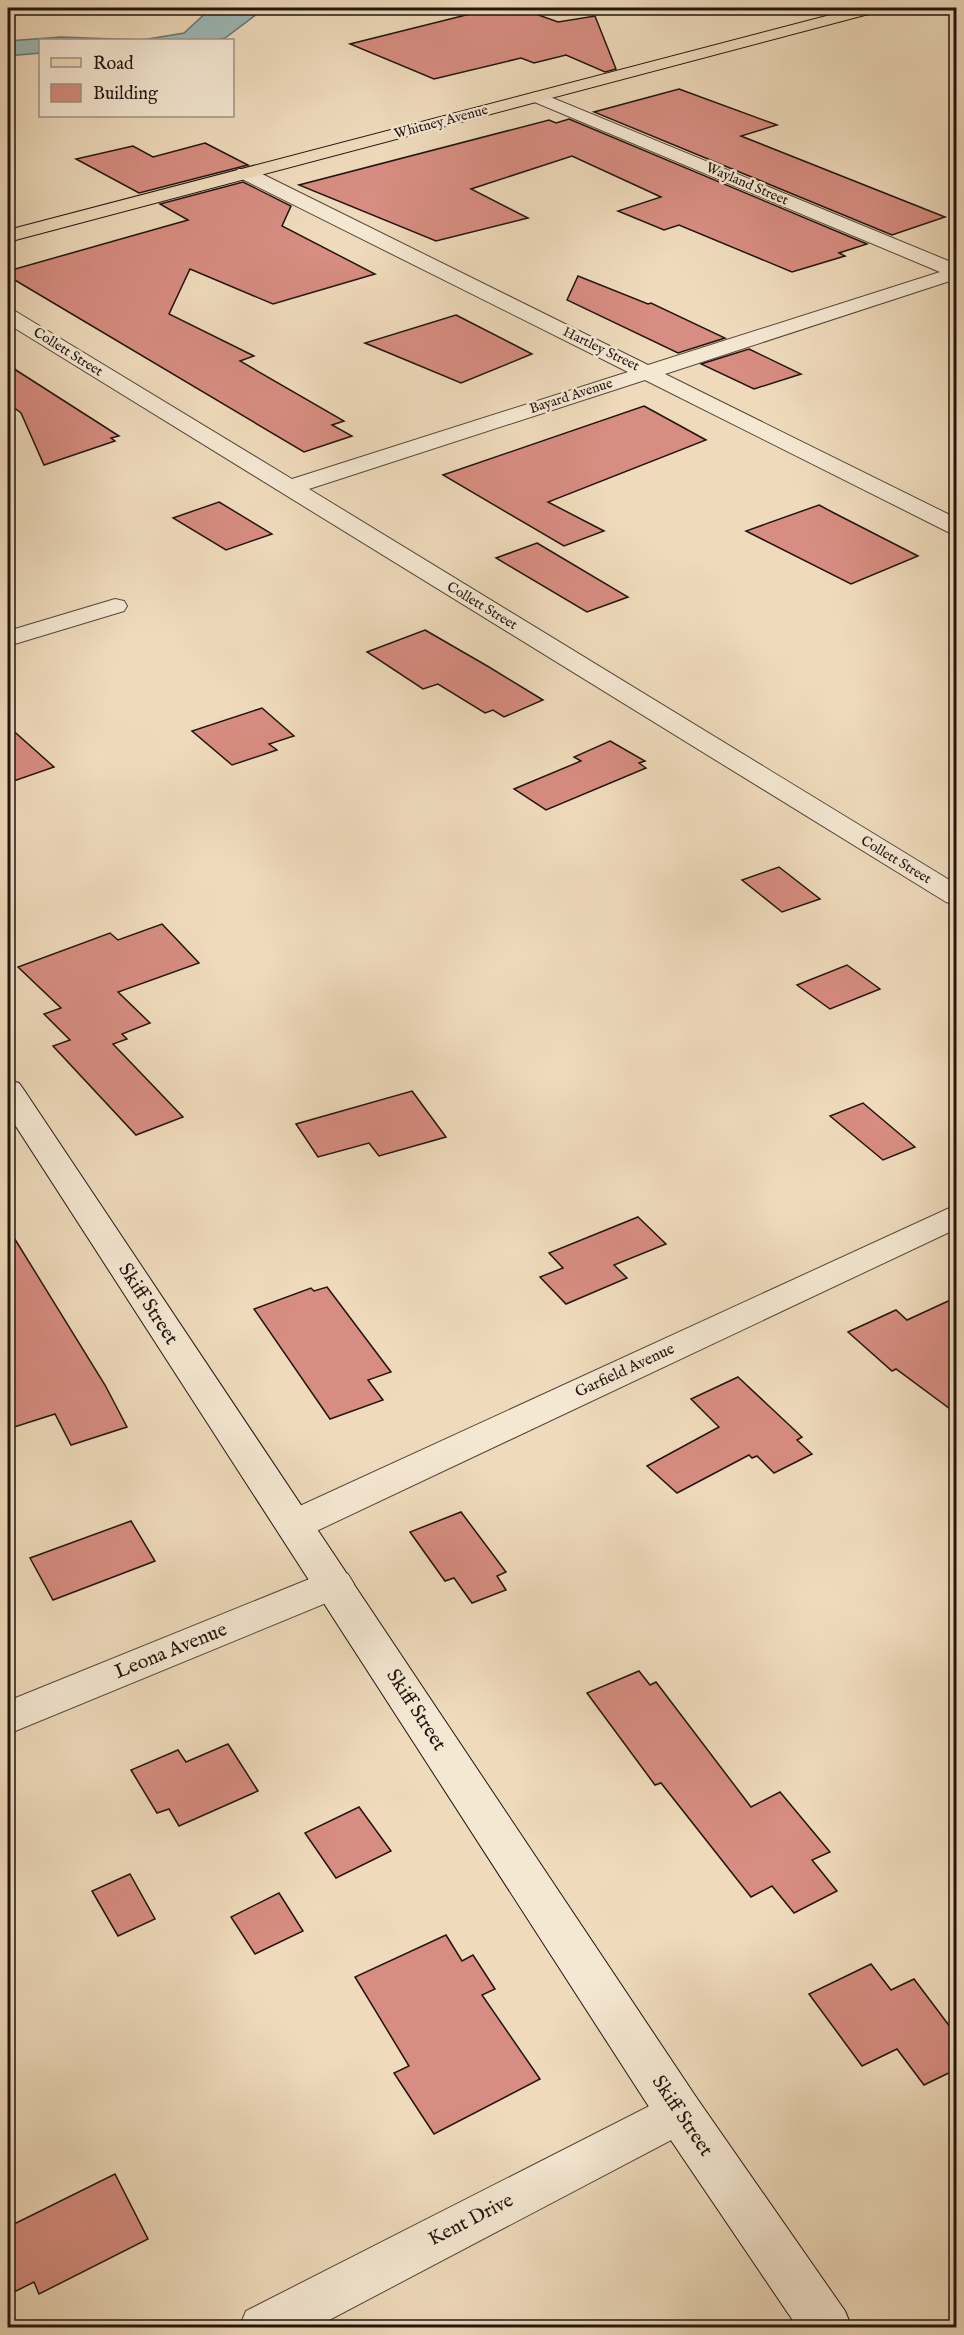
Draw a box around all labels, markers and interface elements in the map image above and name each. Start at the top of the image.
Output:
legend [39,39,234,117]
text: Road [93,53,134,76]
text: Building [93,83,158,106]
street label: Whitney Avenue [392,101,491,143]
street label: Wayland Street [703,159,791,210]
street label: Collett Street [30,323,106,381]
street label: Hartley Street [560,323,642,375]
street label: Bayard Avenue [527,374,615,418]
street label: Collett Street [444,578,521,634]
street label: Collett Street [858,832,935,888]
street label: Skiff Street [112,1259,184,1350]
street label: Garfield Avenue [572,1339,678,1403]
street label: Leona Avenue [111,1617,231,1685]
street label: Skiff Street [380,1665,452,1756]
street label: Skiff Street [646,2071,718,2161]
street label: Kent Drive [424,2188,518,2252]

